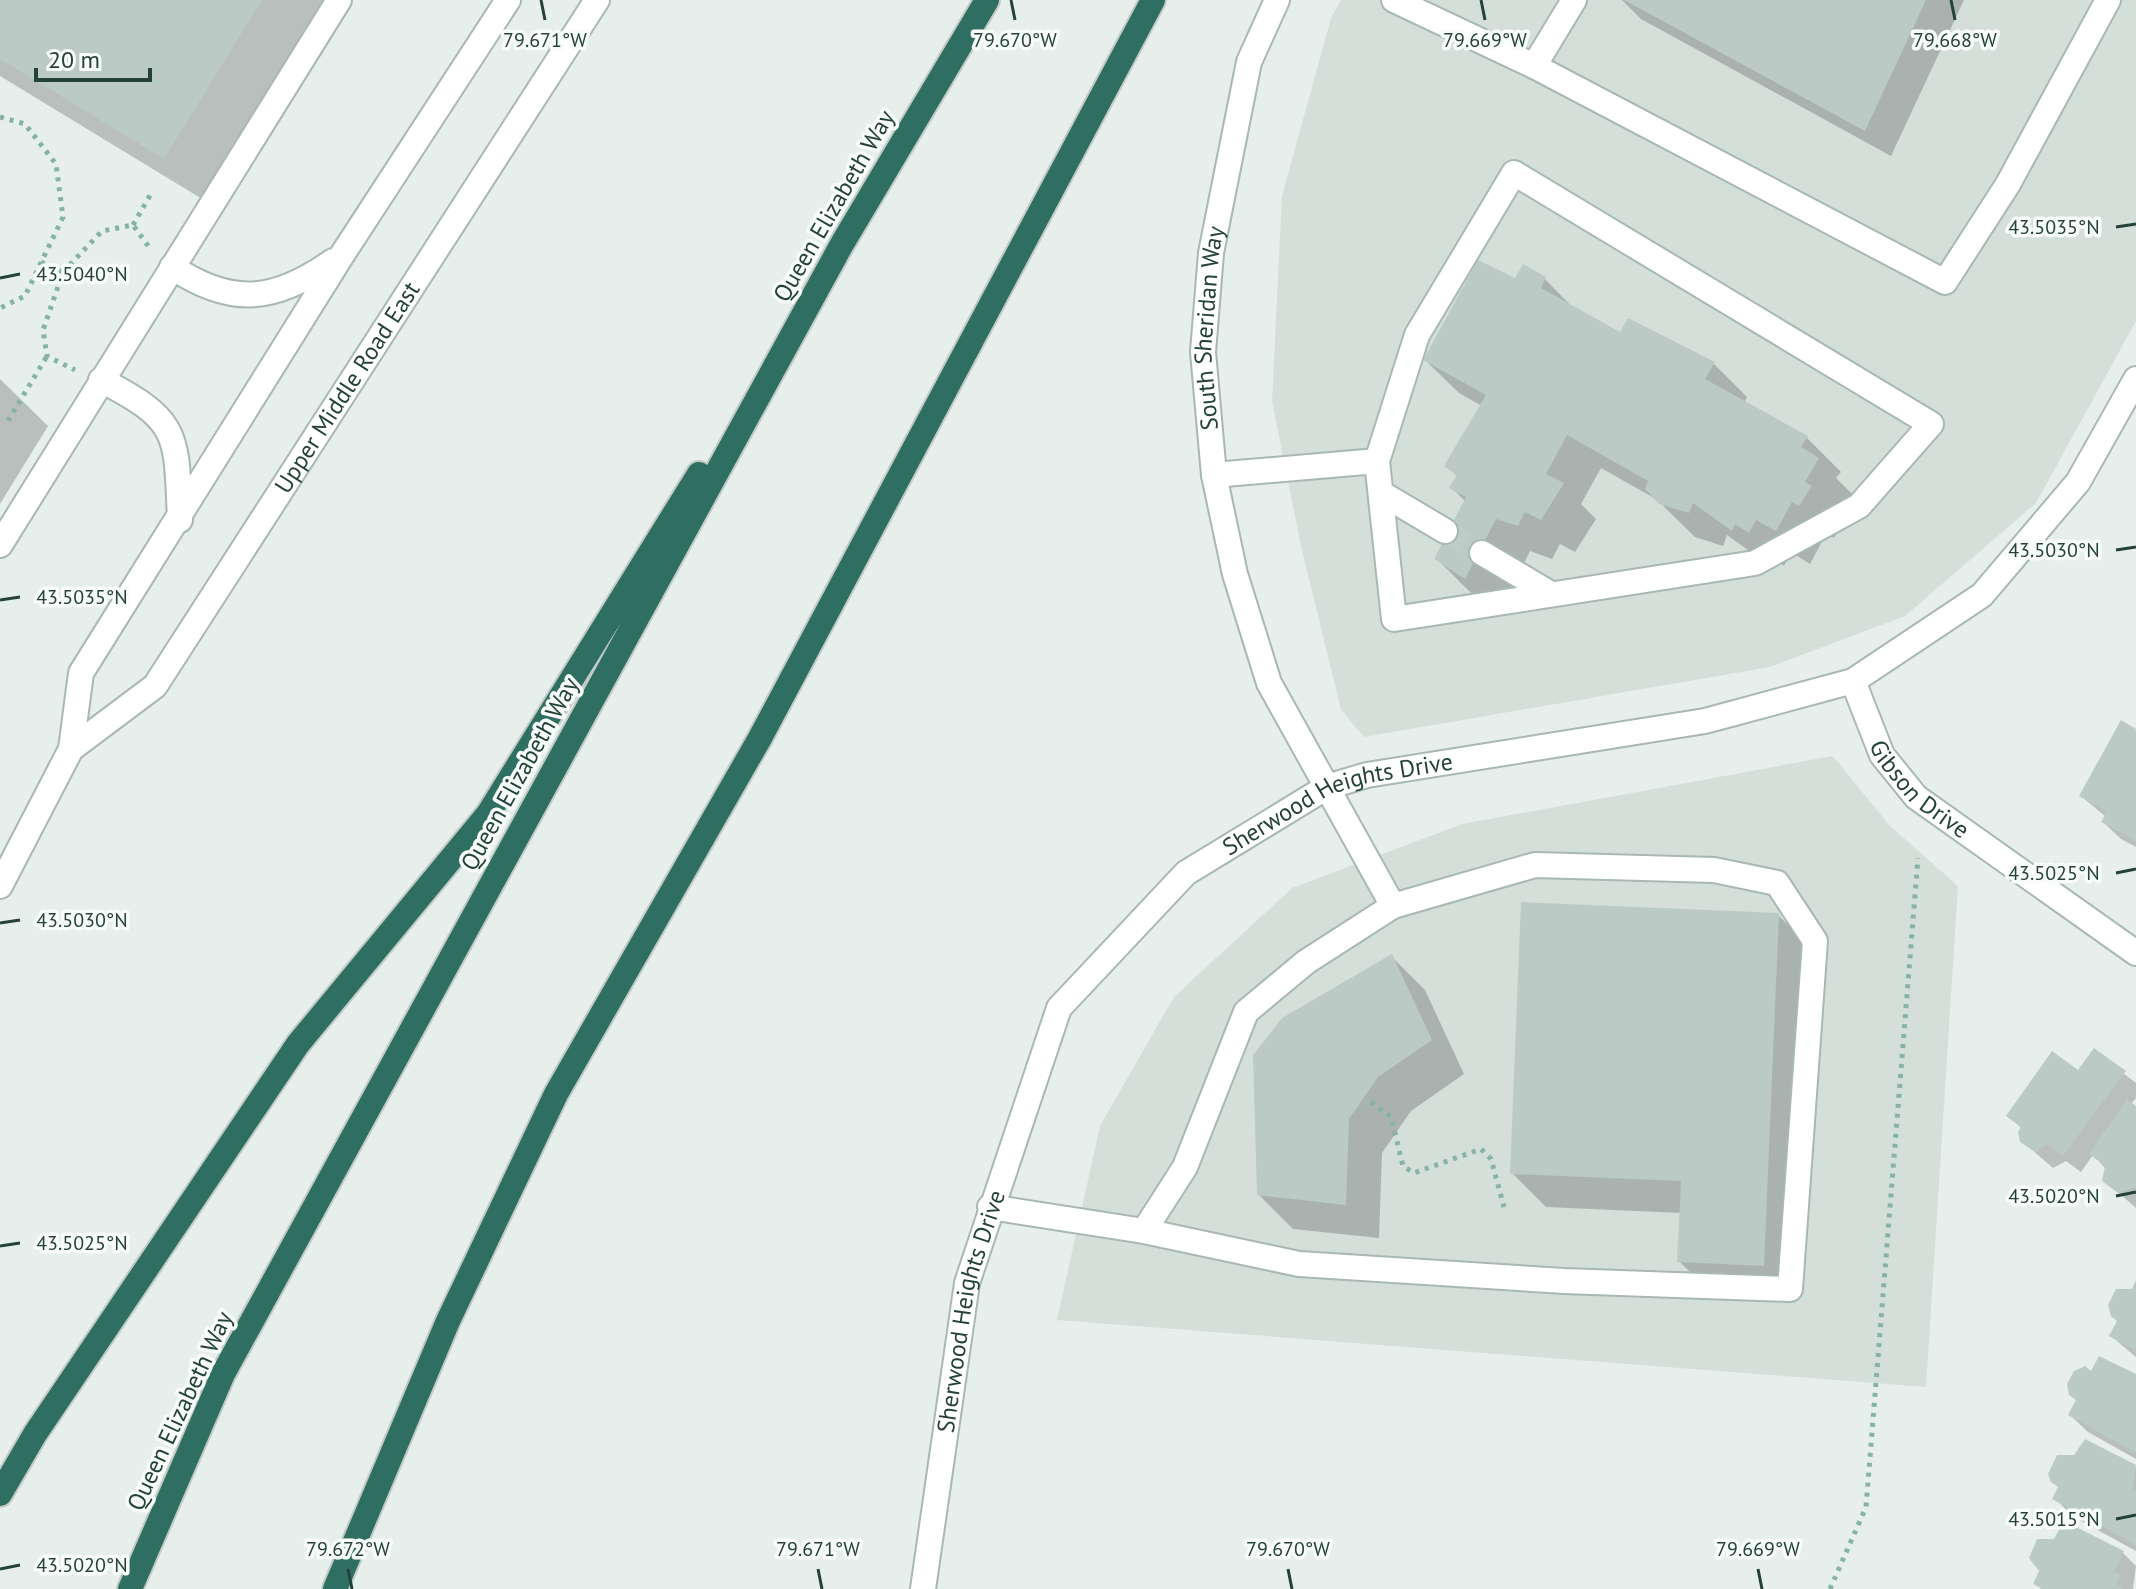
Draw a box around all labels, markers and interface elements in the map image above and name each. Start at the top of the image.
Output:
text: 79.671°W [503,27,587,53]
text: 79.670°W [973,27,1057,53]
text: 79.669°W [1443,27,1527,53]
text: 79.668°W [1913,27,1997,53]
scale bar [36,32,150,82]
text: 20 m [48,44,100,75]
street label: Queen Elizabeth Way [766,104,901,307]
text: 43.5035°N [2008,214,2100,240]
street label: South Sheridan Way [1187,223,1231,432]
text: 43.5040°N [36,261,128,287]
street label: Upper Middle Road East [267,276,426,499]
text: 43.5030°N [2008,537,2100,563]
text: 43.5035°N [36,584,128,610]
street label: Queen Elizabeth Way [454,672,586,876]
street label: Gibson Drive [1863,735,1976,845]
street label: Sherwood Heights Drive [1217,746,1455,862]
text: 43.5025°N [2008,860,2100,886]
text: 43.5030°N [36,907,128,933]
text: 43.5020°N [2008,1183,2100,1209]
street label: Sherwood Heights Drive [930,1186,1012,1435]
text: 43.5025°N [36,1230,128,1256]
street label: Queen Elizabeth Way [120,1306,239,1515]
text: 43.5015°N [2008,1506,2100,1532]
text: 79.672°W [306,1536,390,1562]
text: 79.671°W [776,1536,860,1562]
text: 79.670°W [1246,1536,1330,1562]
text: 79.669°W [1716,1536,1800,1562]
text: 43.5020°N [36,1552,128,1578]

